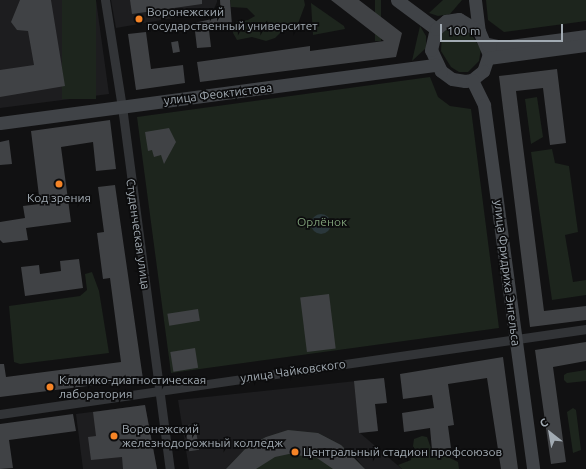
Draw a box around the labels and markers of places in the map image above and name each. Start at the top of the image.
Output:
place label: Воронежский государственный университет [147,5,318,33]
marker: Воронежский государственный университет [134,14,144,24]
marker: Код зрения [53,178,65,190]
place label: Код зрения [27,191,91,205]
place label: Клинико-диагностическая лаборатория [59,373,206,401]
marker: Клинико-диагностическая лаборатория [44,381,56,393]
place label: Воронежский железнодорожный колледж [122,422,283,450]
marker: Воронежский железнодорожный колледж [109,431,119,441]
place label: Центральный стадион профсоюзов [303,445,502,459]
marker: Центральный стадион профсоюзов [290,447,300,457]

